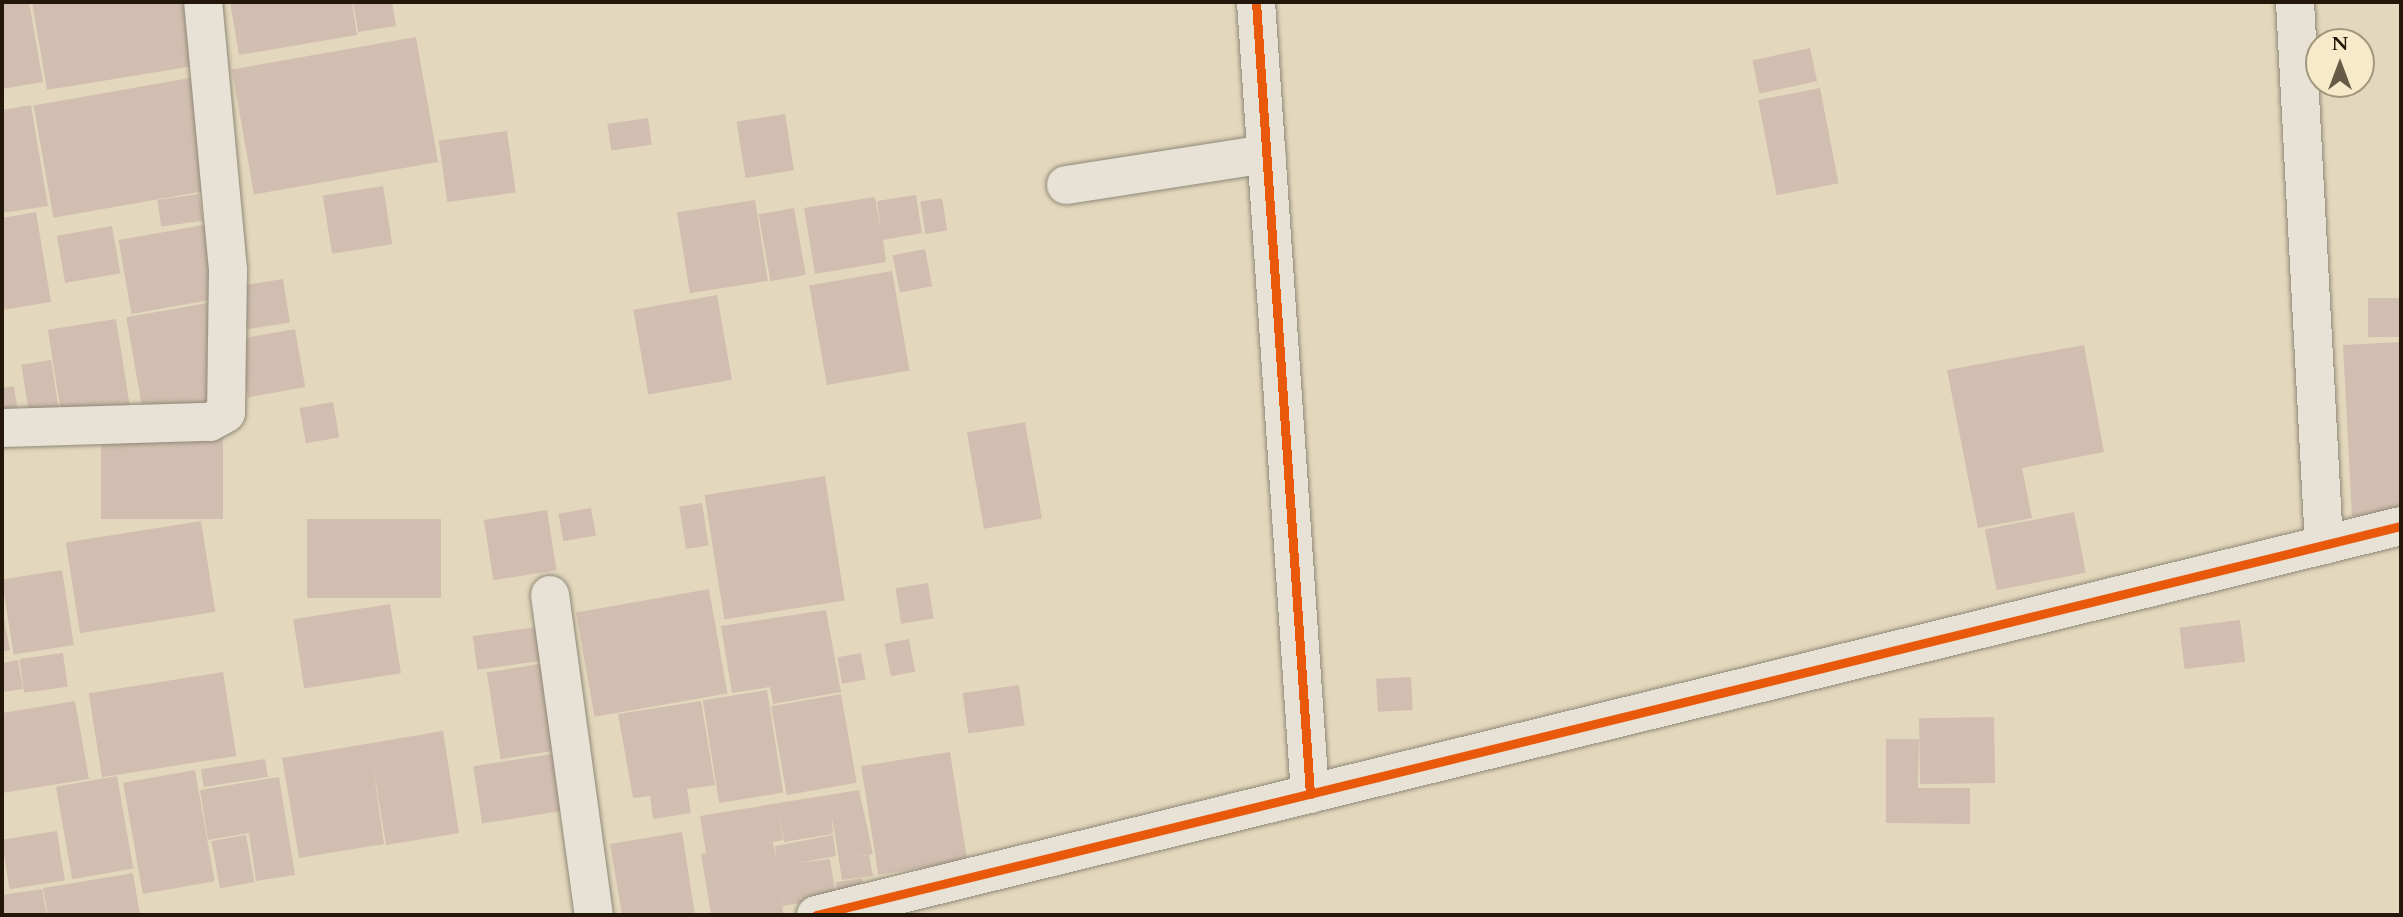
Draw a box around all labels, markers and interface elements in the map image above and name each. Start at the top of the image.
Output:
north arrow [2305,28,2375,98]
text: N [2332,31,2348,57]

